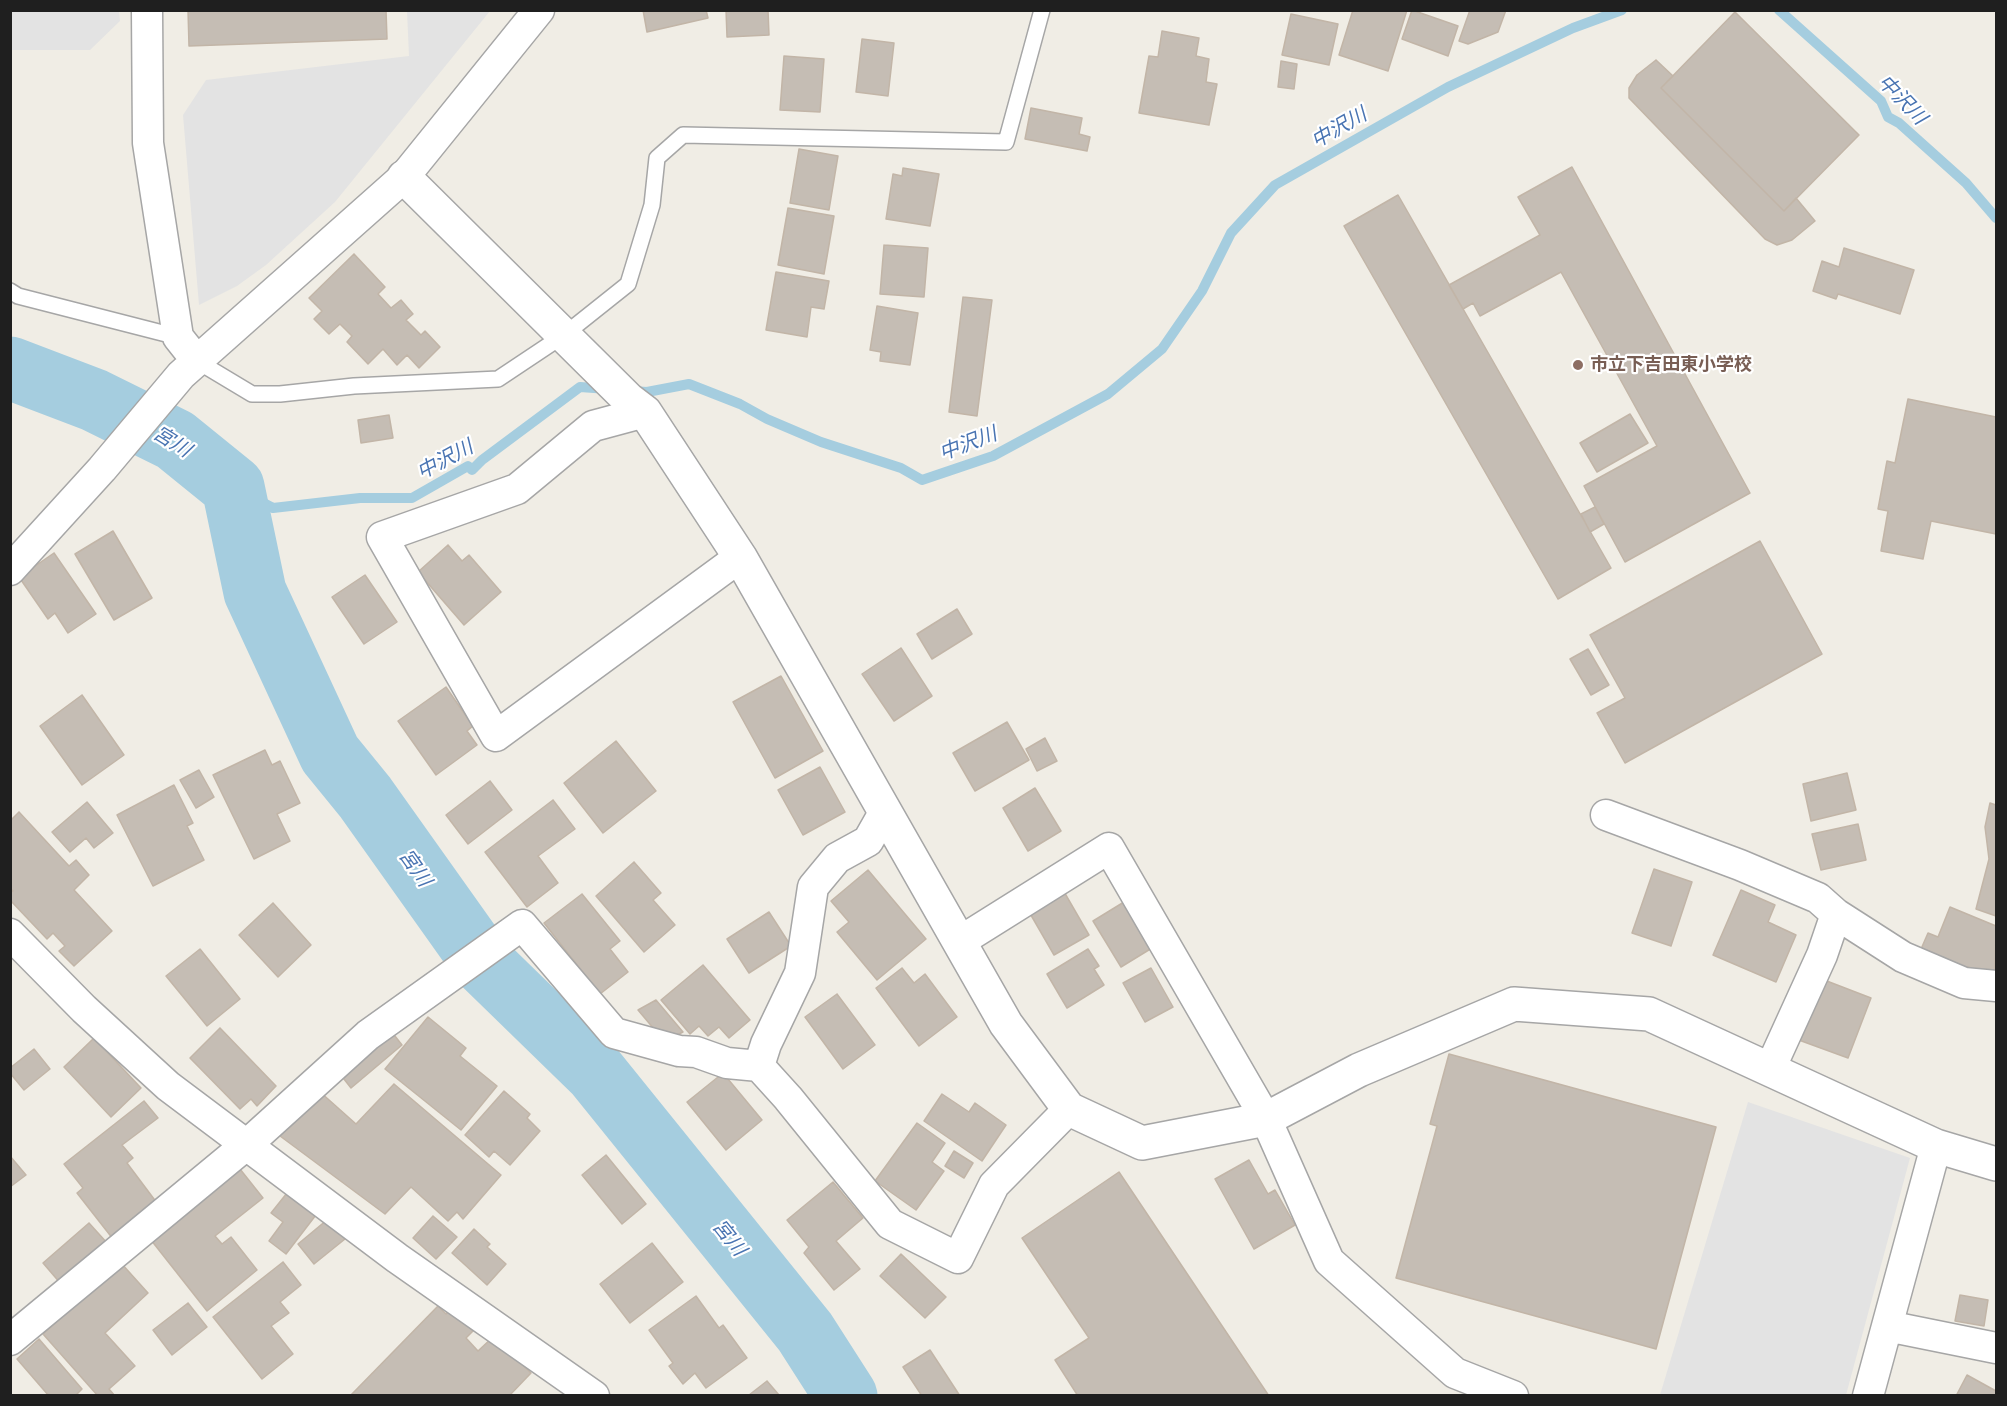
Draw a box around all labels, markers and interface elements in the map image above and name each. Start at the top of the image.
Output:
water label: 中沢川 [1873,70,1931,130]
water label: 中沢川 [1307,103,1371,153]
place label: 市立下吉田東小学校 [1590,354,1752,376]
marker: 市立下吉田東小学校 [1571,358,1585,372]
water label: 宮川 [149,421,195,463]
water label: 中沢川 [936,422,1000,466]
water label: 中沢川 [413,435,477,485]
water label: 宮川 [394,845,436,891]
water label: 宮川 [707,1215,751,1261]

